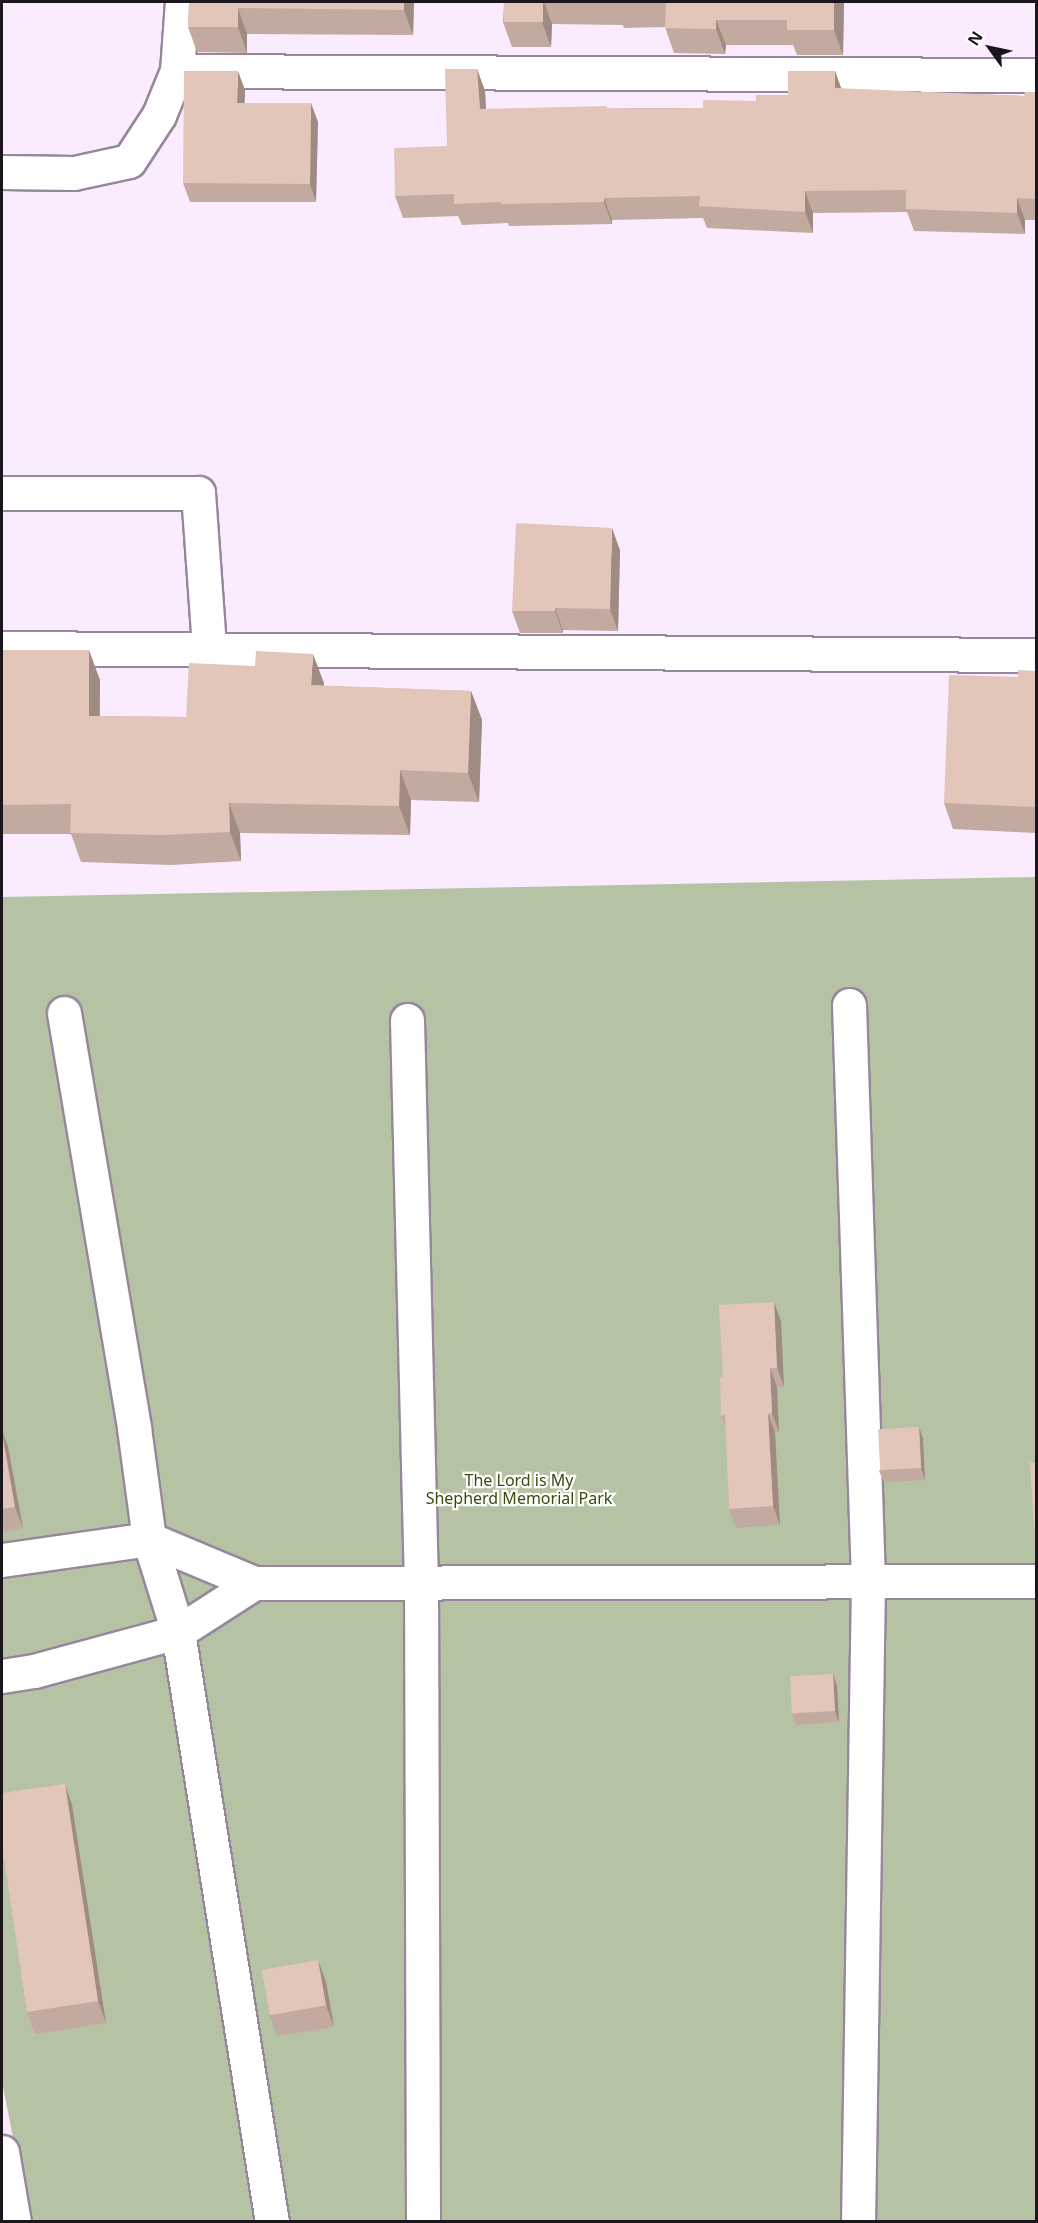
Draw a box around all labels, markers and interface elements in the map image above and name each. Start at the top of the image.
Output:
north arrow [960,18,1020,78]
text: N [962,27,988,50]
park label: The Lord is My Shepherd Memorial Park [426,1470,612,1508]

